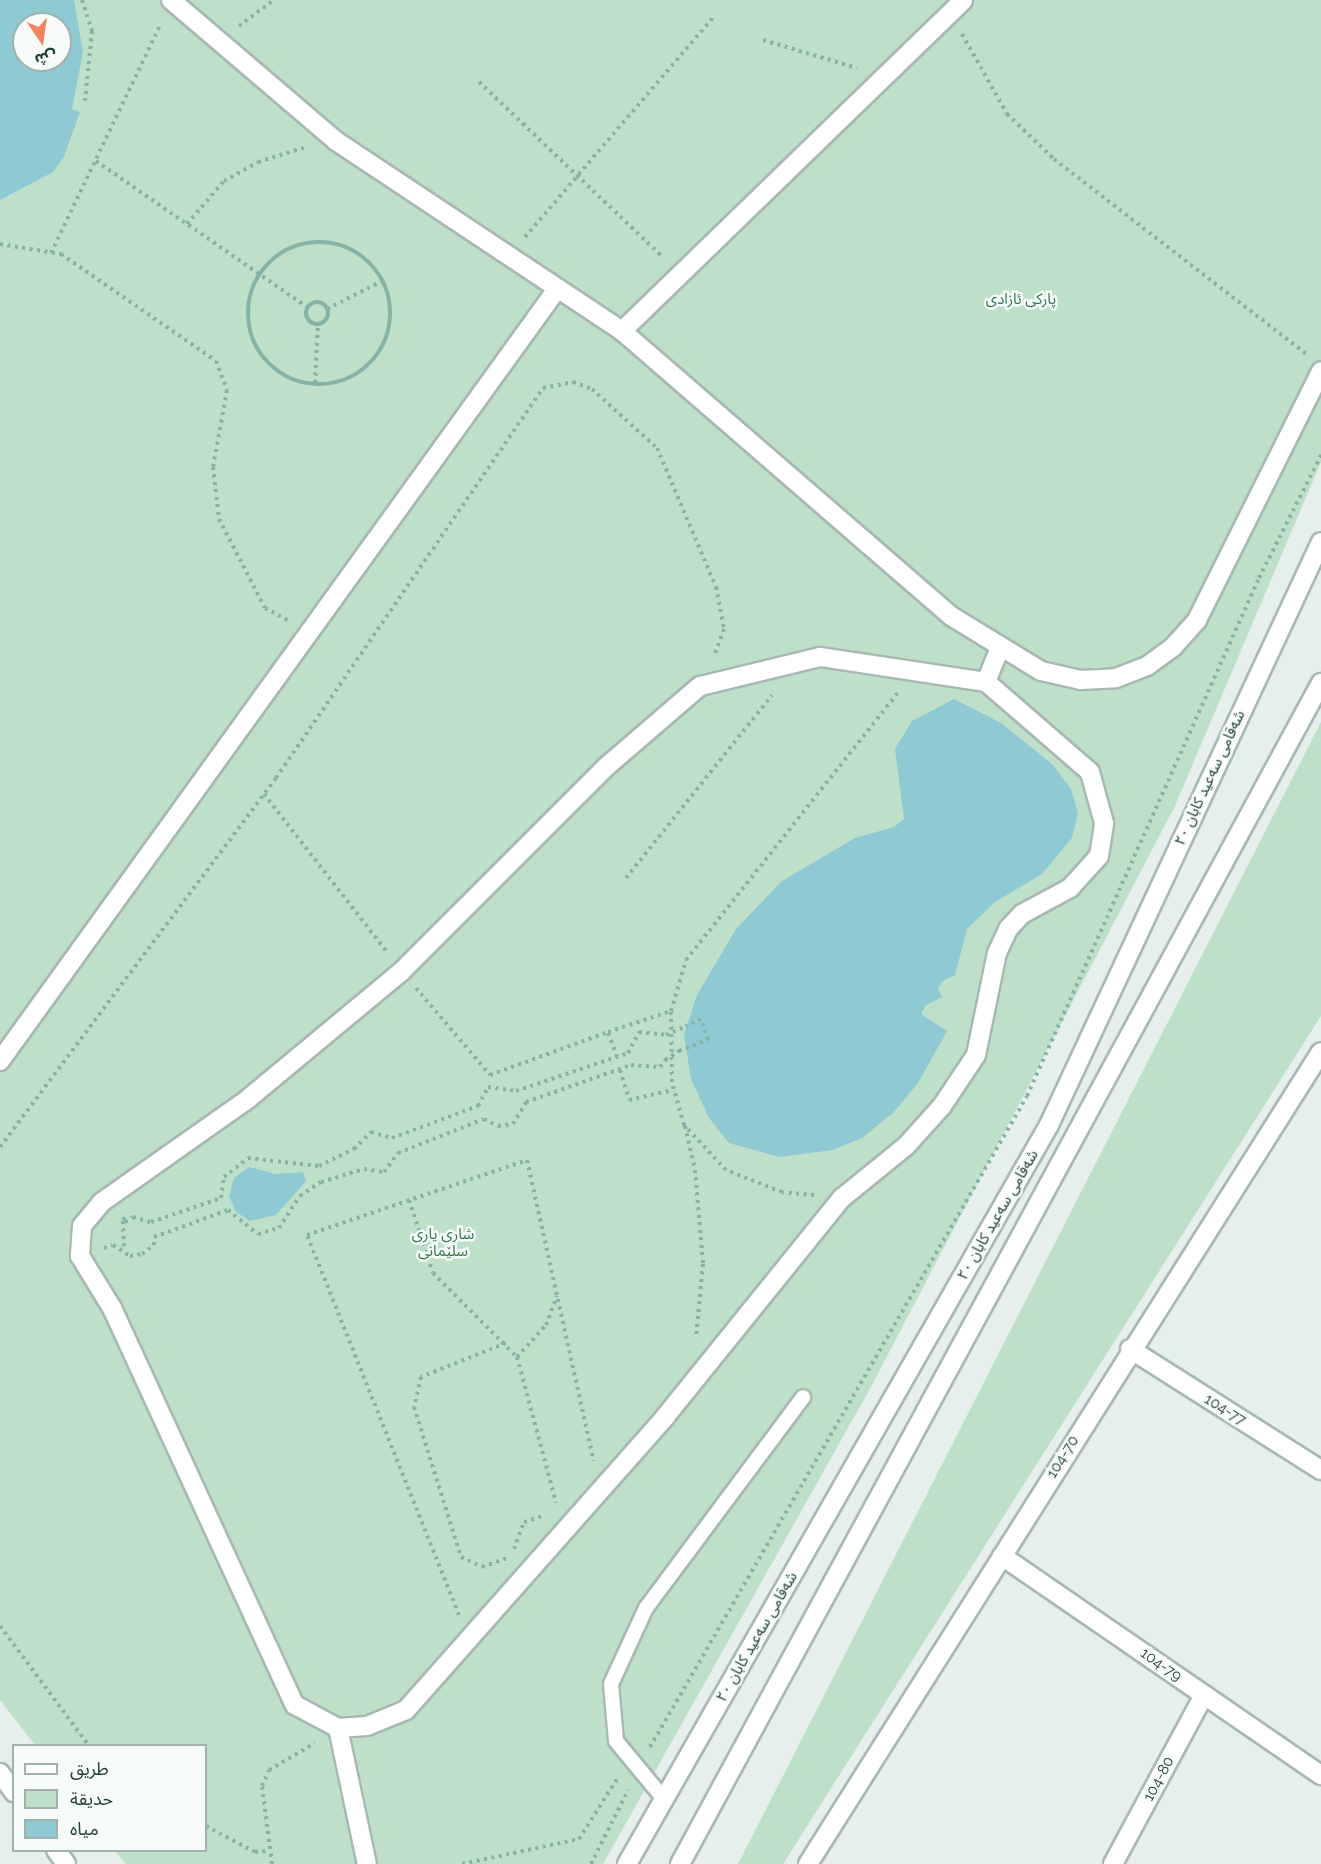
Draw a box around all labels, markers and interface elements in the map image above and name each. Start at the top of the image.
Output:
north arrow [12,12,72,72]
text: ش [33,46,59,70]
park label: پارکی ئازادی [986,291,1056,309]
street label: شەقامی سەعید کابان ٢٠ [1171,708,1249,848]
street label: شەقامی سەعید کابان ٢٠ [953,1147,1043,1283]
park label: شاری یاری سلێمانی [412,1225,474,1260]
street label: 104-77 [1201,1390,1249,1430]
street label: 104-70 [1043,1432,1083,1482]
street label: شەقامی سەعید کابان ٢٠ [712,1569,802,1705]
street label: 104-79 [1137,1644,1185,1686]
legend [12,1744,207,1852]
street label: 104-80 [1140,1754,1178,1804]
text: طريق [70,1758,109,1779]
text: حديقة [70,1788,113,1809]
text: مياه [70,1818,99,1839]

